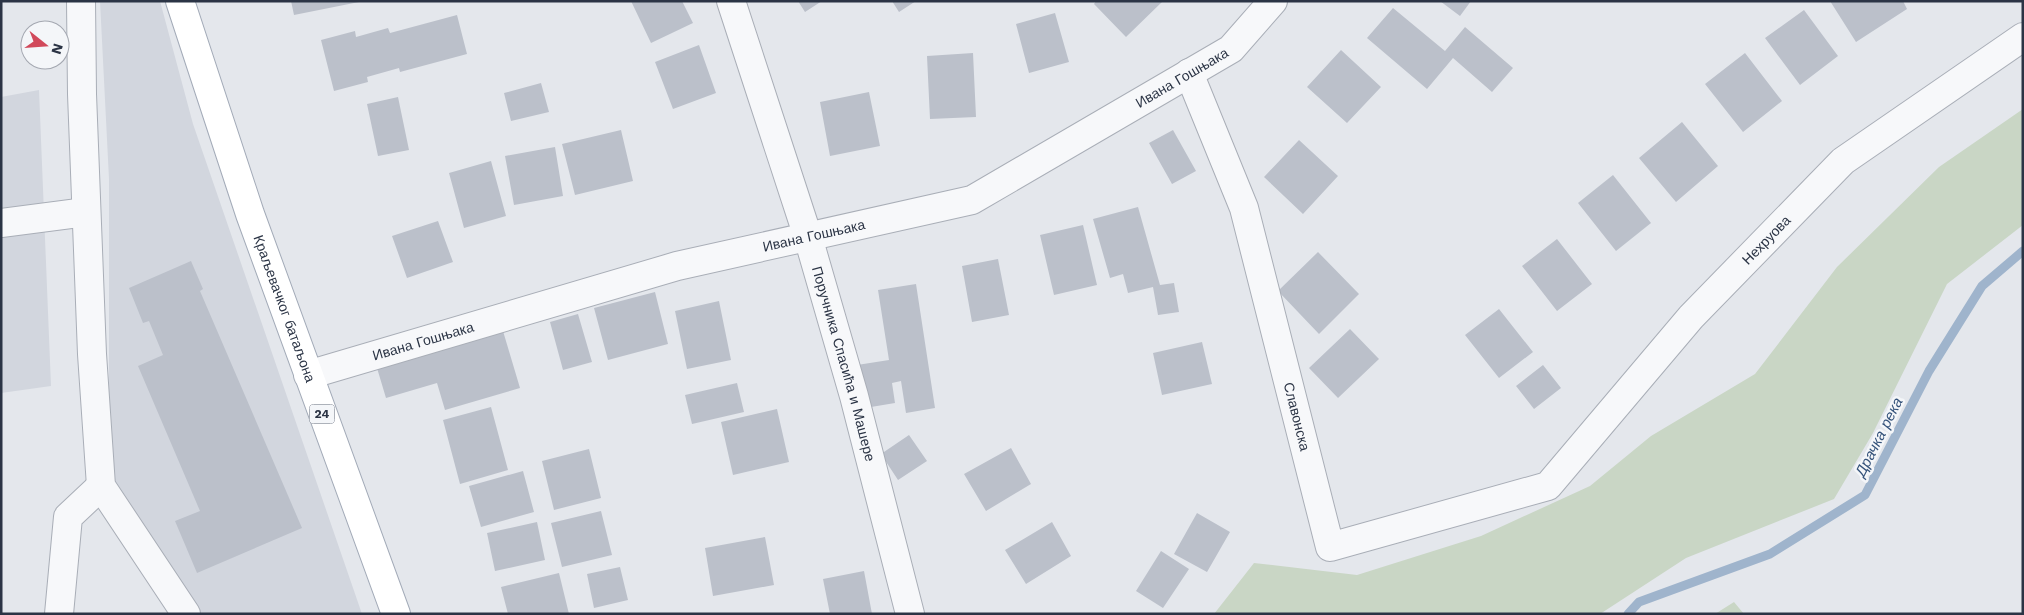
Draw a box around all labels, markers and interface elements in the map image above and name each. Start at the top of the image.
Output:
north arrow [20,20,70,70]
text: N [48,42,67,56]
street label: Ивана Гошњака [1133,44,1231,111]
street label: Нехруова [1739,212,1794,268]
street label: Ивана Гошњака [761,216,867,255]
street label: Краљевачког батаљона [250,233,319,385]
street label: Поручника Спасића и Машере [809,264,879,463]
street label: Ивана Гошњака [371,318,476,363]
street label: Славонска [1281,381,1313,453]
water label: Драчка река [1850,394,1907,481]
road number: 24 [310,404,334,424]

